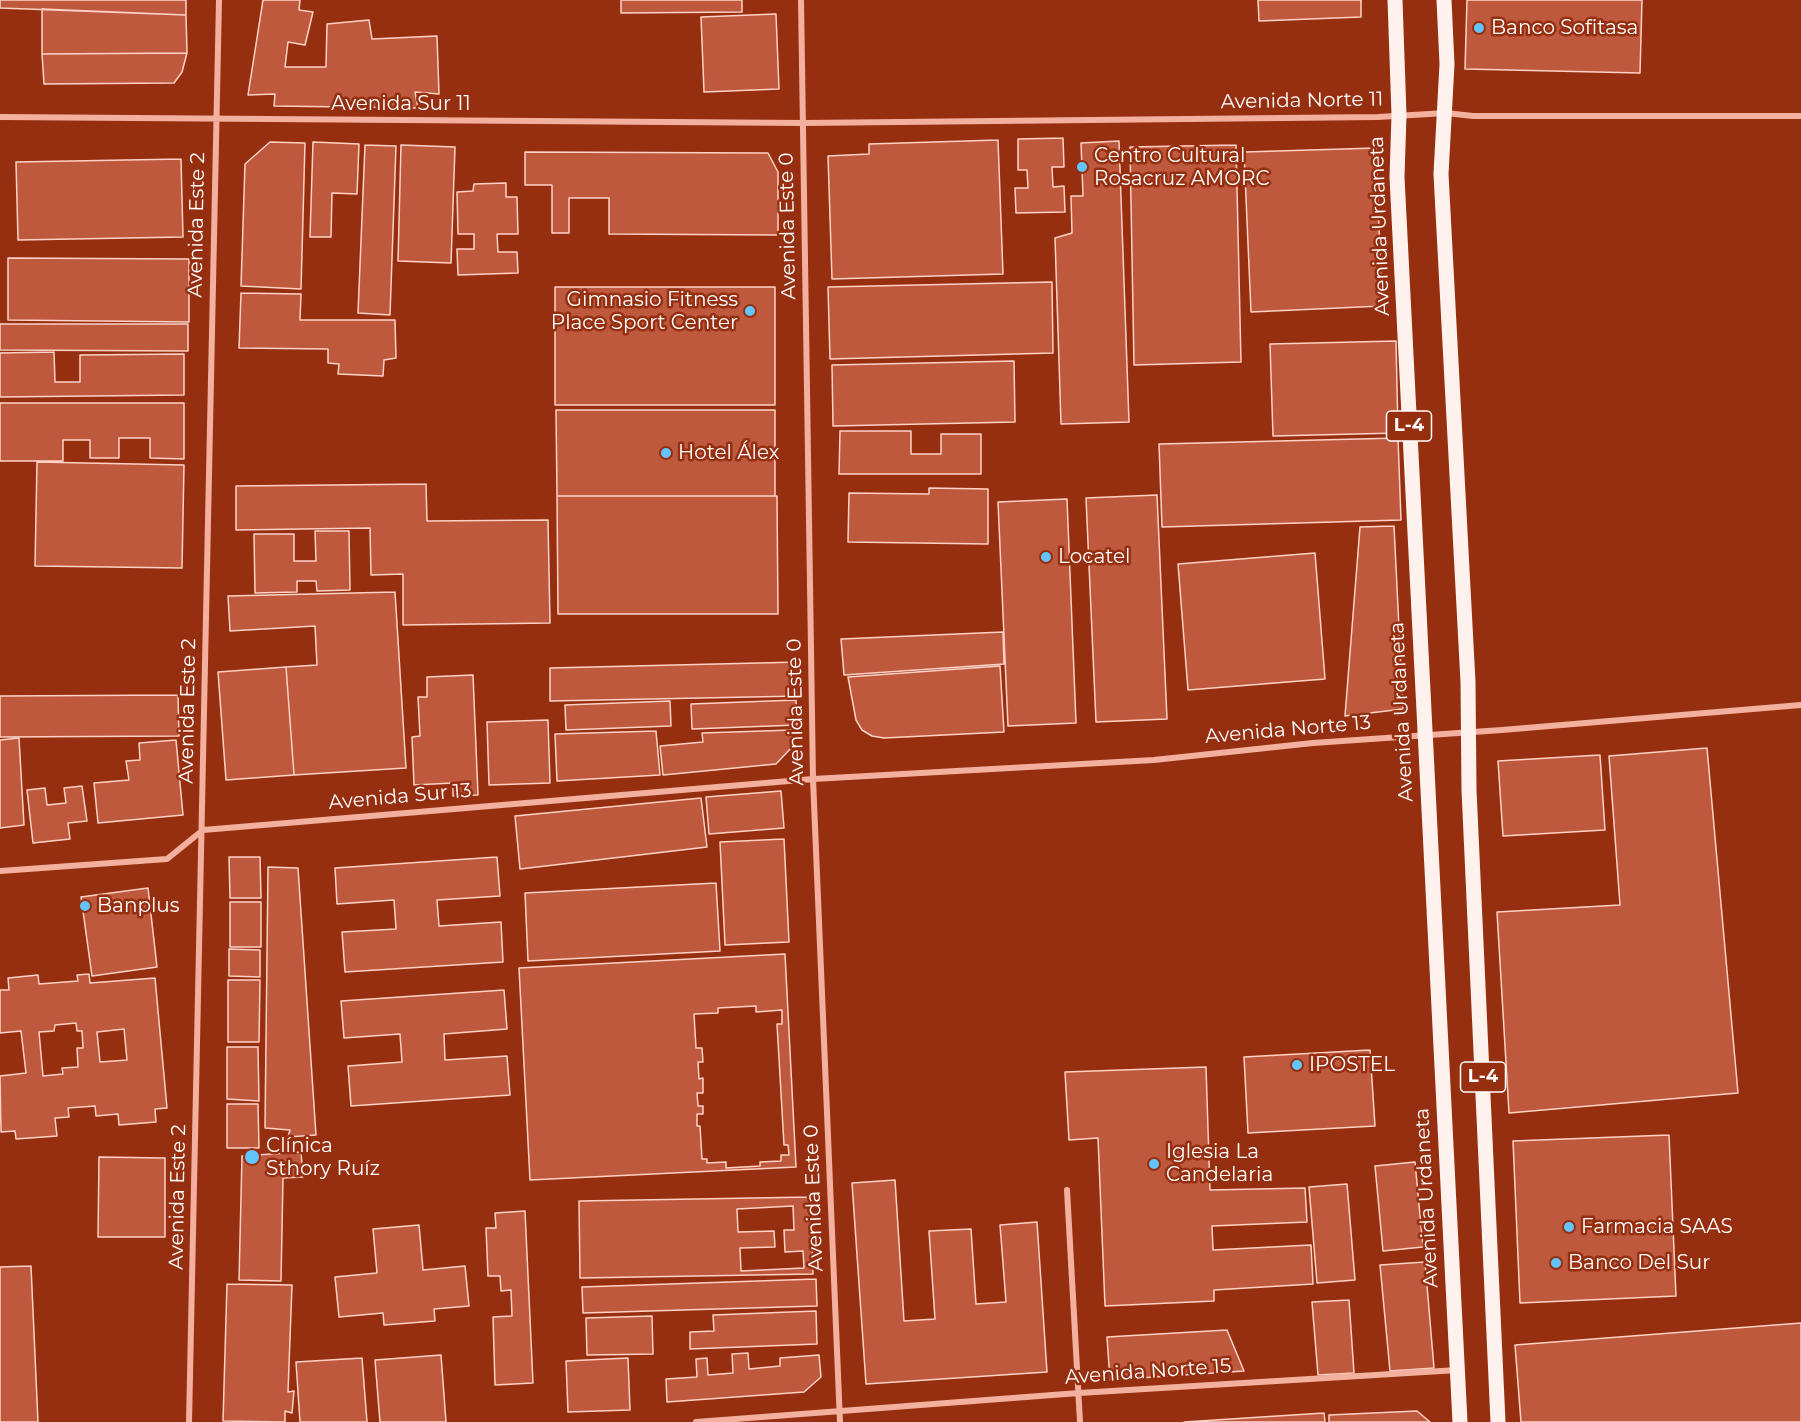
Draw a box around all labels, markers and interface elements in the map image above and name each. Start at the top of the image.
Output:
place label: Banco Sofitasa [1491,16,1638,40]
marker: Banco Sofitasa [1472,21,1486,35]
street label: Avenida Norte 11 [1221,88,1383,114]
street label: Avenida Sur 11 [331,92,471,116]
street label: Avenida Urdaneta [1365,136,1395,316]
place label: Centro Cultural Rosacruz AMORC [1094,144,1270,191]
street label: Avenida Este 2 [184,152,210,298]
street label: Avenida Este 0 [775,152,801,300]
marker: Centro Cultural Rosacruz AMORC [1075,160,1089,174]
place label: Gimnasio Fitness Place Sport Center [551,288,738,335]
marker: Gimnasio Fitness Place Sport Center [743,304,757,318]
road number: L-4 [1386,411,1432,441]
place label: Hotel Álex [678,441,779,465]
marker: Hotel Álex [659,446,673,460]
place label: Locatel [1058,545,1130,569]
marker: Locatel [1039,550,1053,564]
street label: Avenida Urdaneta [1385,621,1419,803]
street label: Avenida Este 2 [175,638,201,784]
street label: Avenida Este 0 [783,638,809,786]
street label: Avenida Norte 13 [1204,711,1372,749]
street label: Avenida Sur 13 [328,779,472,815]
place label: Banplus [97,894,180,918]
marker: Banplus [78,899,92,913]
place label: IPOSTEL [1309,1053,1395,1077]
marker: IPOSTEL [1290,1058,1304,1072]
road number: L-4 [1460,1062,1506,1092]
street label: Avenida Urdaneta [1410,1107,1444,1289]
street label: Avenida Este 2 [165,1124,191,1270]
street label: Avenida Este 0 [799,1124,829,1272]
place label: Clínica Sthory Ruíz [266,1134,380,1181]
place label: Iglesia La Candelaria [1166,1140,1273,1187]
marker: Clínica Sthory Ruíz [243,1148,261,1166]
marker: Iglesia La Candelaria [1147,1157,1161,1171]
place label: Farmacia SAAS [1581,1215,1733,1239]
marker: Farmacia SAAS [1562,1220,1576,1234]
place label: Banco Del Sur [1568,1251,1710,1275]
marker: Banco Del Sur [1549,1256,1563,1270]
street label: Avenida Norte 15 [1064,1354,1232,1390]

